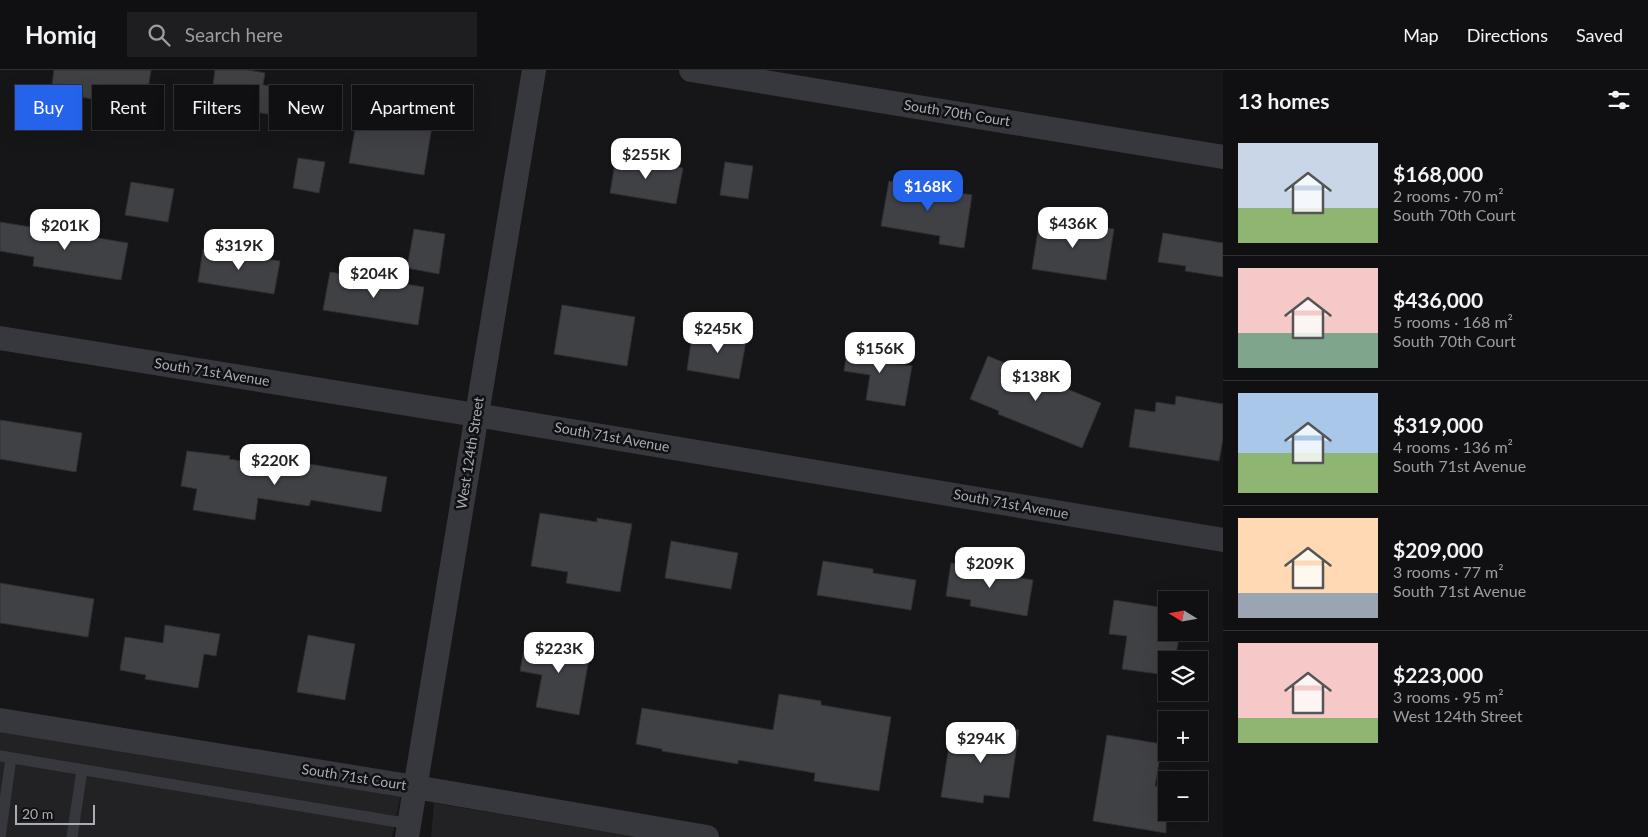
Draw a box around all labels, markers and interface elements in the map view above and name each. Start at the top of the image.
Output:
search box [127,12,477,57]
text: Homiq [25,20,97,49]
icon: search [145,21,173,49]
text: Search here [185,23,283,46]
text: Map [1403,24,1439,46]
text: Directions [1467,24,1548,46]
text: Saved [1576,24,1623,46]
chip: Buy [15,85,82,130]
chip: Rent [92,85,164,130]
chip: Filters [174,85,259,130]
chip: New [269,85,342,130]
chip: Apartment [352,85,473,130]
icon: filters [1605,86,1633,114]
text: 13 homes [1238,88,1329,113]
street label: South 70th Court [903,96,1011,129]
pin: $255K [611,138,681,180]
text: $255K [622,144,670,163]
text: $168,000 [1393,161,1483,186]
icon: home [1278,163,1338,223]
pin: $168K [893,170,963,212]
text: $168K [904,176,952,195]
text: 2 rooms · 70 m² [1393,186,1504,205]
text: South 70th Court [1393,205,1516,224]
pin: $436K [1038,206,1108,249]
pin: $201K [30,208,100,251]
text: $436K [1049,213,1097,232]
text: $201K [41,215,89,234]
pin: $319K [204,228,274,271]
text: $319K [215,235,263,254]
pin: $204K [339,256,409,299]
text: $204K [350,263,398,282]
text: $436,000 [1393,287,1483,312]
icon: home [1278,288,1338,348]
pin: $245K [683,312,753,354]
text: 5 rooms · 168 m² [1393,312,1513,331]
text: $245K [694,318,742,337]
text: South 70th Court [1393,331,1516,350]
pin: $156K [845,332,915,374]
text: $156K [856,338,904,357]
street label: South 71st Avenue [153,354,271,389]
pin: $138K [1001,360,1071,402]
text: $138K [1012,366,1060,385]
street label: West 124th Street [452,396,487,510]
text: $319,000 [1393,412,1483,437]
icon: home [1278,413,1338,473]
street label: South 71st Avenue [553,418,671,455]
text: 4 rooms · 136 m² [1393,437,1513,456]
pin: $220K [240,444,310,486]
text: $220K [251,450,299,469]
text: South 71st Avenue [1393,456,1526,475]
street label: South 71st Avenue [952,485,1070,522]
text: $209,000 [1393,537,1483,562]
icon: home [1278,538,1338,598]
pin: $209K [955,546,1025,589]
text: $209K [966,553,1014,572]
text: 3 rooms · 77 m² [1393,562,1504,581]
text: South 71st Avenue [1393,581,1526,600]
north arrow [1158,591,1208,641]
map controls [1158,591,1208,821]
pin: $223K [524,632,594,674]
text: $223K [535,638,583,657]
button: layers [1158,651,1208,701]
text: $223,000 [1393,662,1483,687]
icon: home [1278,663,1338,723]
text: 3 rooms · 95 m² [1393,687,1504,706]
text: West 124th Street [1393,706,1523,725]
button: + [1158,711,1208,761]
pin: $294K [946,722,1016,764]
text: $294K [957,728,1005,747]
street label: South 71st Court [301,760,408,793]
button: − [1158,771,1208,821]
scale bar [15,802,95,825]
text: 20 m [22,805,53,822]

